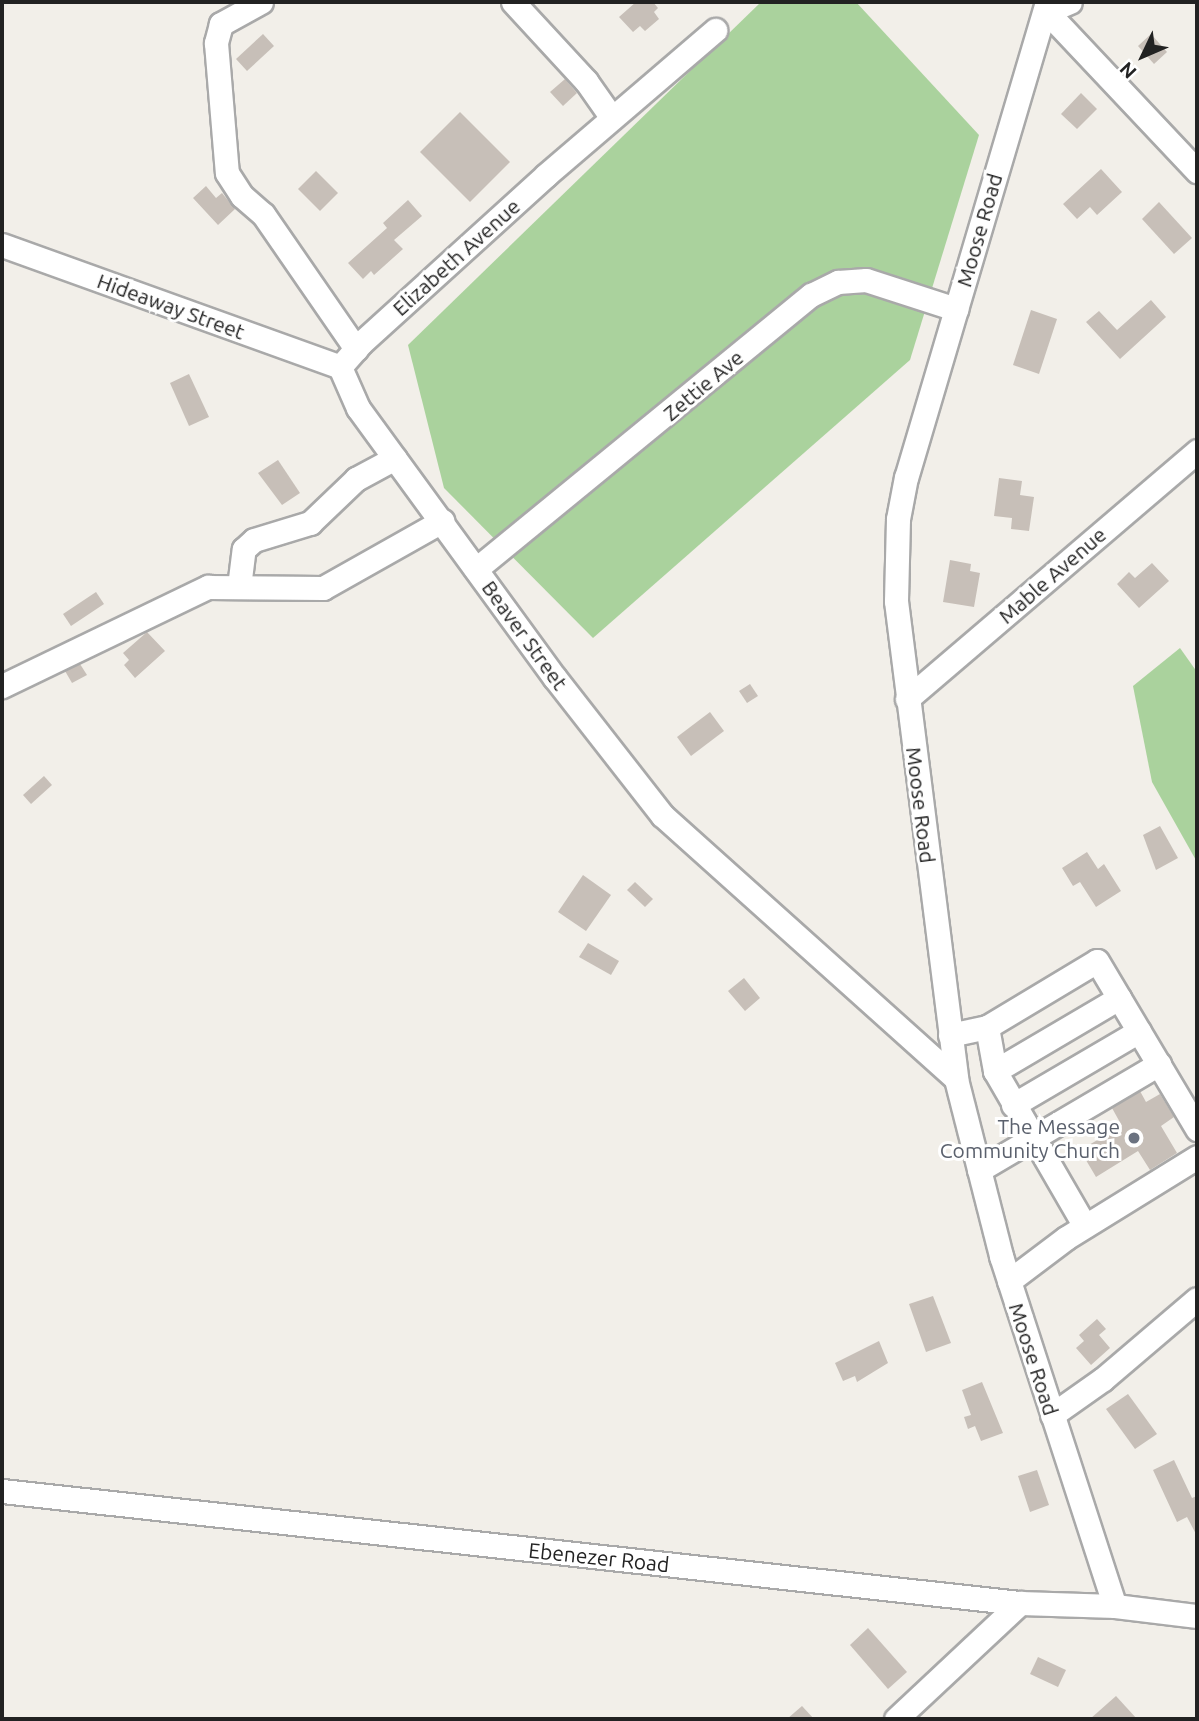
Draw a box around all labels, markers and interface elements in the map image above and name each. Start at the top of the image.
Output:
north arrow [1108,21,1178,91]
text: N [1115,58,1141,83]
street label: Moose Road [951,170,1007,290]
street label: Elizabeth Avenue [387,193,525,321]
street label: Hideaway Street [94,268,248,344]
street label: Zettie Ave [658,344,748,426]
street label: Mable Avenue [993,522,1111,628]
street label: Beaver Street [477,575,573,695]
street label: Moose Road [901,746,941,864]
place label: The Message Community Church [940,1113,1120,1163]
marker: The Message Community Church [1126,1130,1142,1146]
street label: Moose Road [1004,1300,1064,1418]
street label: Ebenezer Road [527,1537,671,1577]

